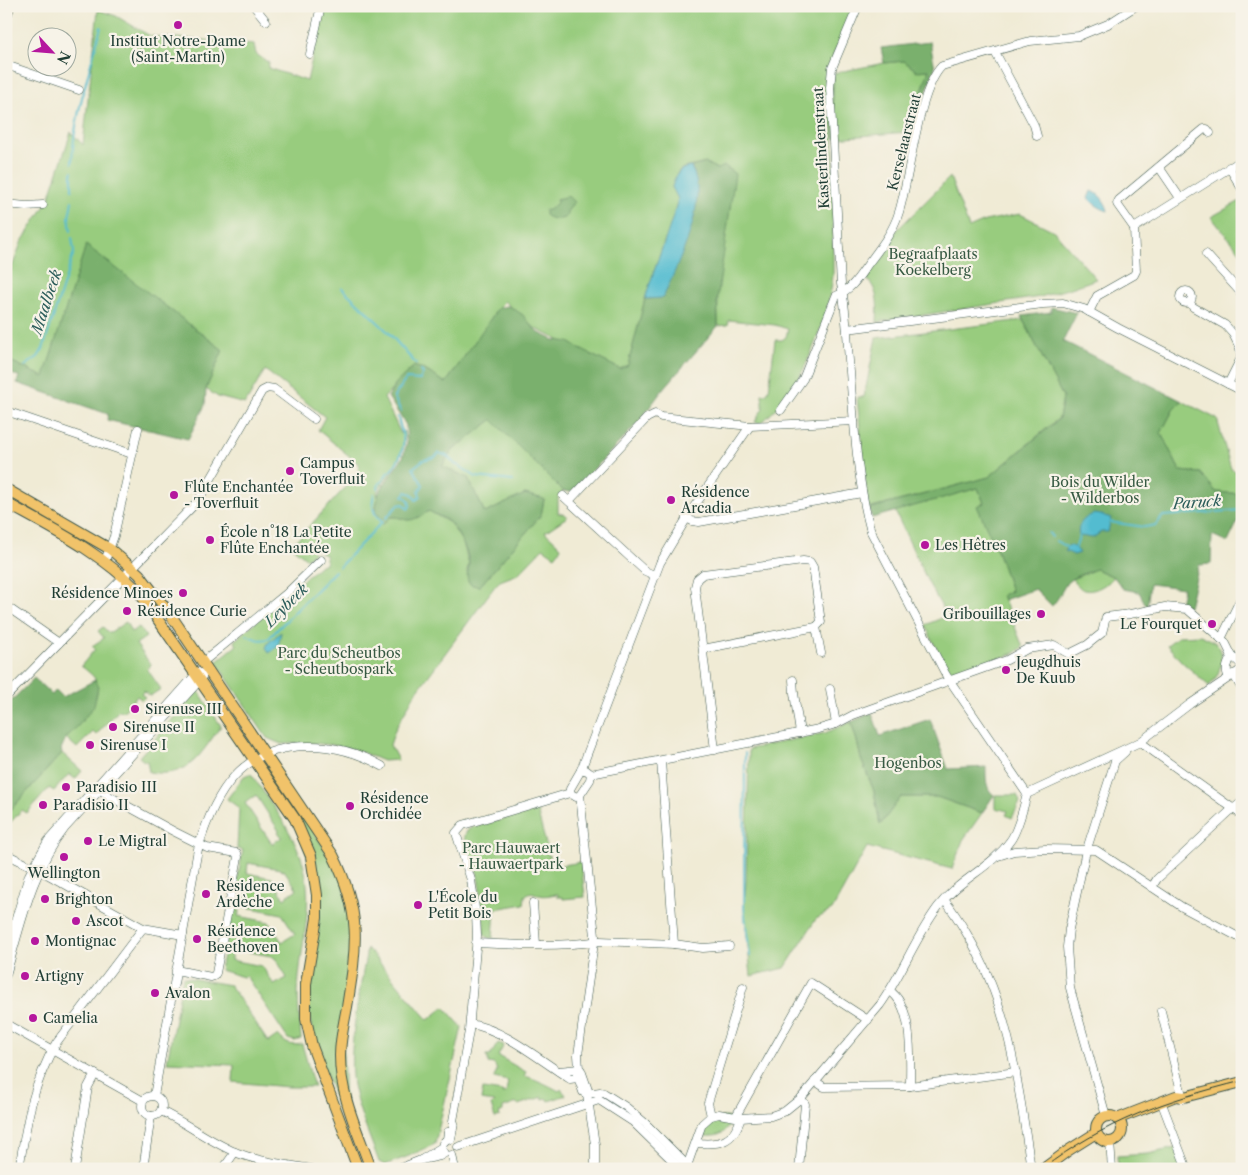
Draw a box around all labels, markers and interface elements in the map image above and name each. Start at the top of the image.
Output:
marker: Institut Notre-Dame (Saint-Martin) [172,19,184,31]
north arrow [28,28,78,78]
place label: Institut Notre-Dame (Saint-Martin) [110,32,246,66]
text: N [53,48,74,67]
street label: Kasterlindenstraat [809,87,833,209]
street label: Kerselaarstraat [883,91,925,192]
park label: Begraafplaats Koekelberg [888,245,978,279]
water label: Maalbeek [26,267,65,339]
place label: Campus Toverfluit [300,454,365,488]
marker: Campus Toverfluit [284,465,296,477]
park label: Bois du Wilder - Wilderbos [1051,473,1149,507]
place label: Flûte Enchantée - Toverfluit [184,478,294,512]
place label: Résidence Arcadia [680,483,750,517]
marker: Flûte Enchantée - Toverfluit [168,489,180,501]
water label: Paruck [1171,491,1222,513]
marker: Résidence Arcadia [665,494,677,506]
place label: École n°18 La Petite Flûte Enchantée [220,523,352,557]
marker: École n°18 La Petite Flûte Enchantée [204,534,216,546]
place label: Les Hêtres [935,536,1006,554]
marker: Les Hêtres [919,539,931,551]
water label: Leybeek [259,579,312,632]
place label: Résidence Minoes [51,584,173,602]
marker: Résidence Minoes [177,587,189,599]
place label: Résidence Curie [137,602,247,620]
marker: Résidence Curie [121,605,133,617]
place label: Gribouillages [943,605,1031,623]
marker: Gribouillages [1035,608,1047,620]
place label: Le Fourquet [1120,615,1202,633]
marker: Le Fourquet [1206,618,1218,630]
park label: Parc du Scheutbos - Scheutbospark [277,644,401,678]
place label: Jeugdhuis De Kuub [1014,653,1081,687]
marker: Jeugdhuis De Kuub [1000,664,1012,676]
place label: Sirenuse III [145,700,222,718]
marker: Sirenuse III [129,703,141,715]
place label: Sirenuse II [123,718,195,736]
marker: Sirenuse II [107,721,119,733]
place label: Sirenuse I [100,736,167,754]
marker: Sirenuse I [84,739,96,751]
park label: Hogenbos [874,754,942,772]
place label: Paradisio III [76,778,157,796]
marker: Paradisio III [60,781,72,793]
place label: Résidence Orchidée [360,789,429,823]
place label: Paradisio II [53,796,129,814]
marker: Paradisio II [37,799,49,811]
marker: Résidence Orchidée [344,800,356,812]
place label: Le Migtral [98,832,167,850]
marker: Le Migtral [82,835,94,847]
park label: Parc Hauwaert - Hauwaertpark [458,839,564,873]
marker: Wellington [58,851,70,863]
place label: Wellington [26,864,101,882]
place label: Résidence Ardèche [215,877,285,911]
marker: Résidence Ardèche [200,888,212,900]
place label: L'École du Petit Bois [428,888,498,922]
place label: Brighton [55,890,114,908]
marker: Brighton [39,893,51,905]
marker: L'École du Petit Bois [412,899,424,911]
place label: Ascot [85,912,123,930]
marker: Ascot [70,915,82,927]
place label: Résidence Beethoven [207,922,278,956]
place label: Montignac [45,932,116,950]
marker: Résidence Beethoven [191,933,203,945]
marker: Montignac [29,935,41,947]
place label: Artigny [34,967,84,985]
marker: Artigny [19,970,31,982]
place label: Avalon [164,984,211,1002]
marker: Avalon [149,987,161,999]
place label: Camelia [43,1009,98,1027]
marker: Camelia [27,1012,39,1024]

